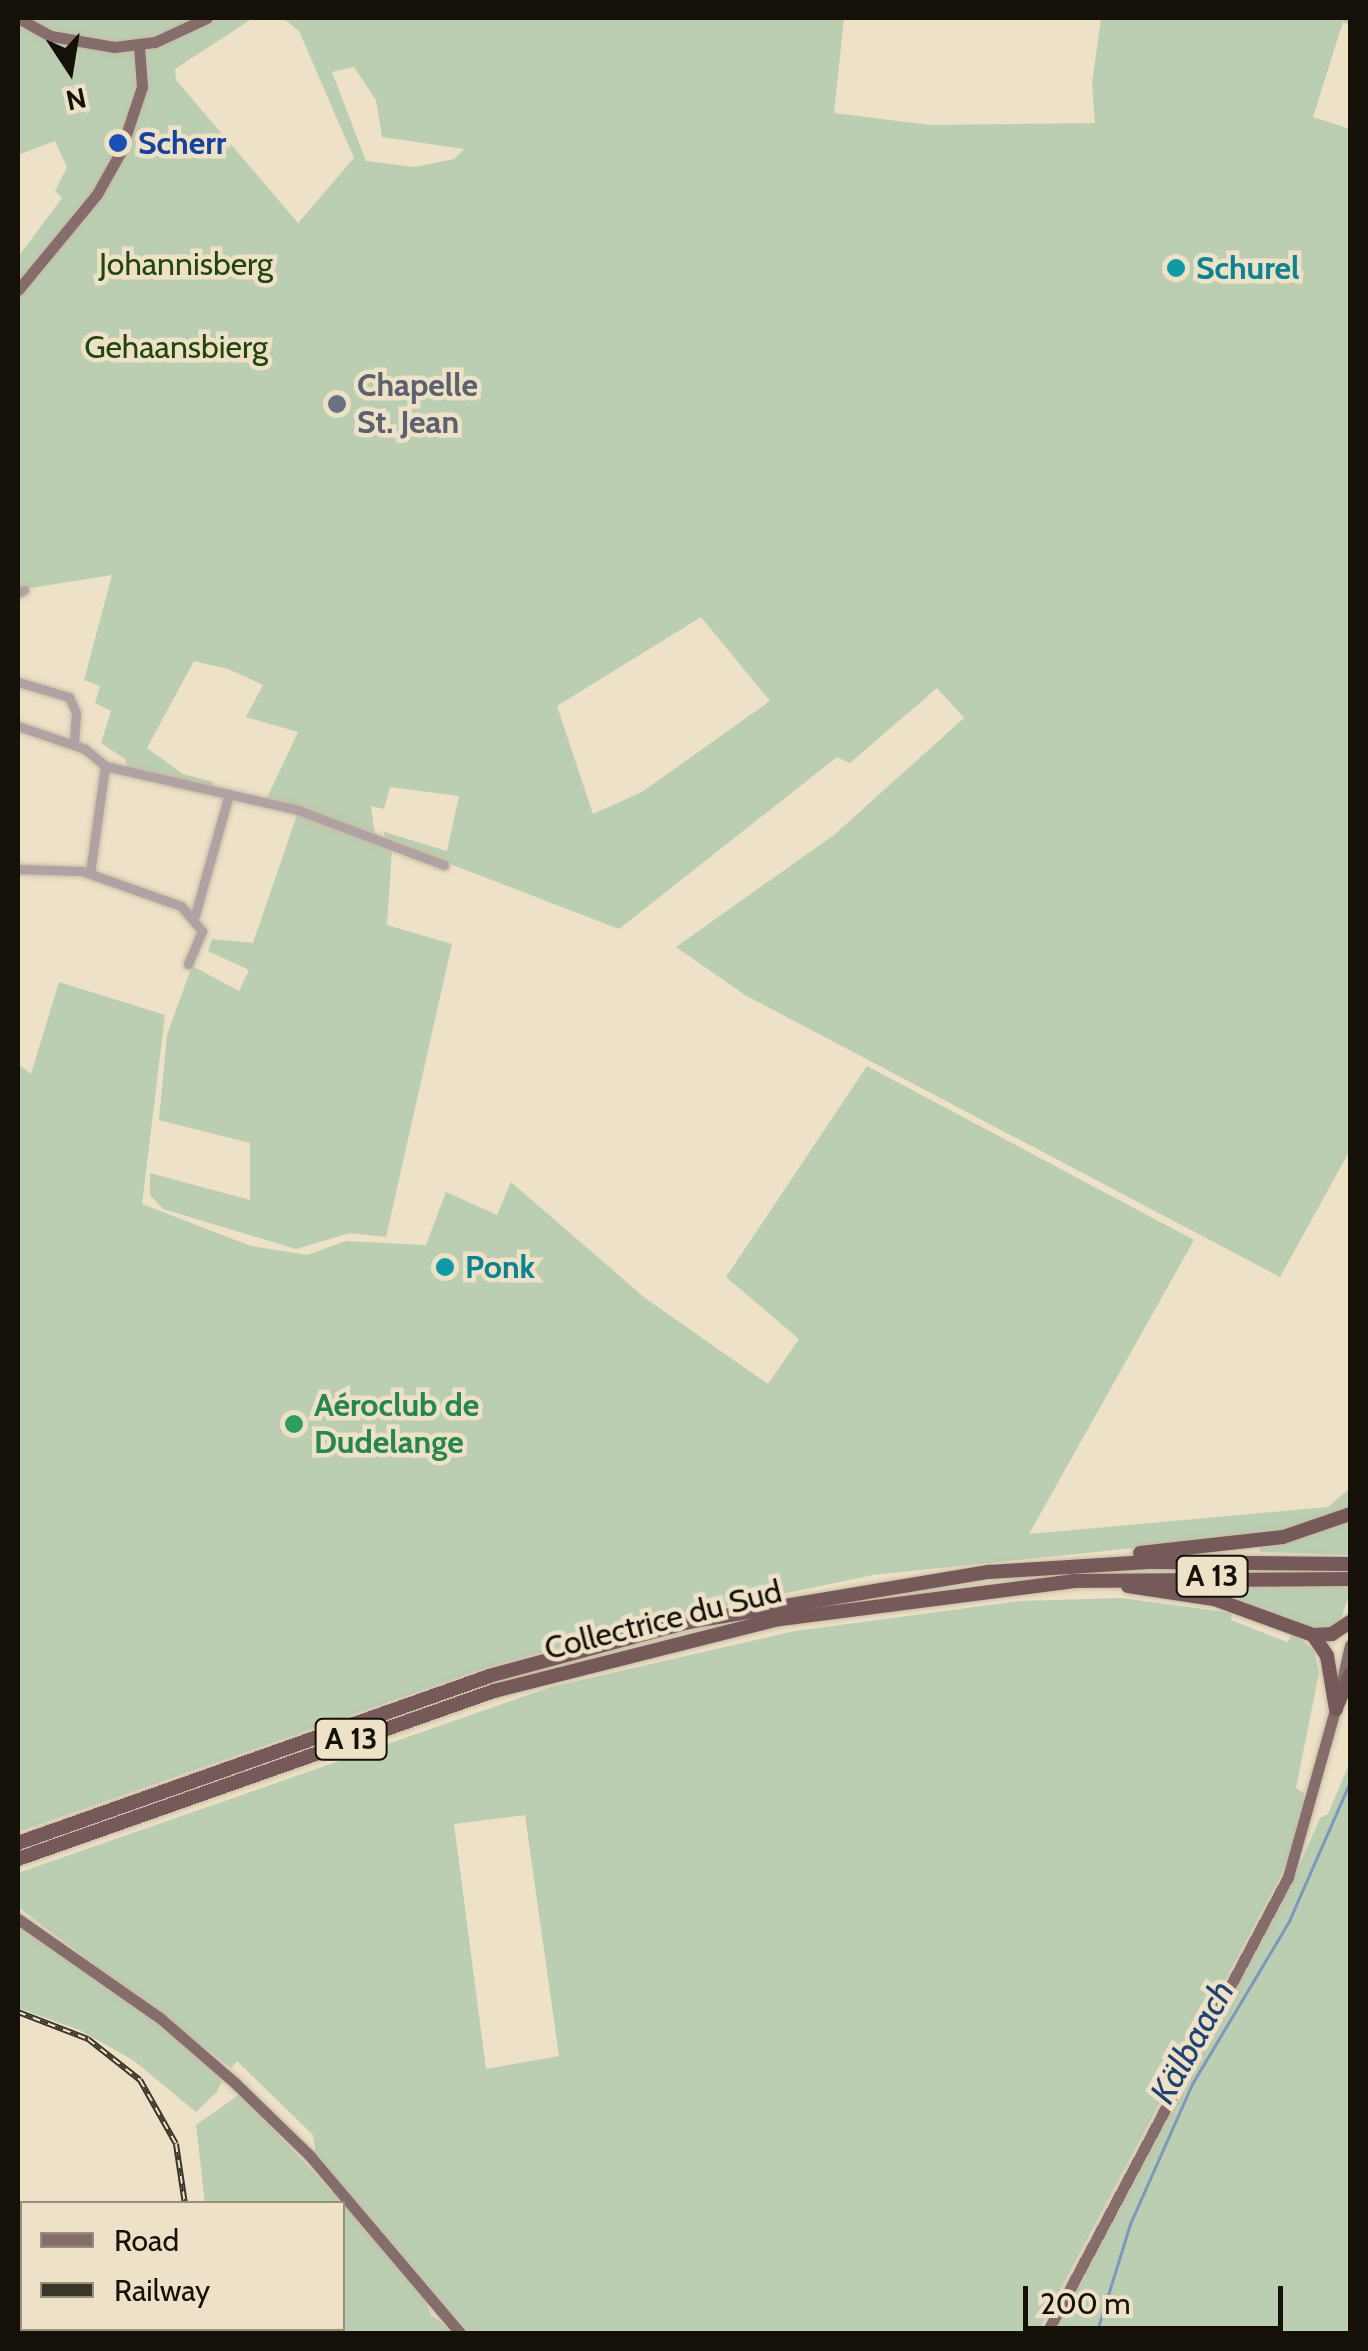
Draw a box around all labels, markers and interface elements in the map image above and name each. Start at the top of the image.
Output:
north arrow [20,20,120,120]
text: N [63,81,89,118]
place label: Scherr [138,124,226,162]
marker: Scherr [107,132,129,154]
park label: Johannisberg [99,245,273,283]
place label: Schurel [1196,249,1299,287]
marker: Schurel [1165,257,1187,279]
park label: Gehaansbierg [84,328,268,366]
place label: Chapelle St. Jean [357,367,478,442]
marker: Chapelle St. Jean [326,393,348,415]
place label: Ponk [465,1248,535,1286]
marker: Ponk [434,1256,456,1278]
place label: Aéroclub de Dudelange [314,1387,479,1462]
marker: Aéroclub de Dudelange [283,1413,305,1435]
road number: A 13 [1174,1551,1250,1601]
street label: Collectrice du Sud [540,1572,786,1668]
road number: A 13 [314,1714,388,1764]
water label: Kälbaach [1141,1973,1243,2111]
legend [20,2201,345,2331]
text: Road [114,2222,179,2259]
scale bar [1028,2266,1288,2328]
text: Railway [114,2272,210,2309]
text: 200 m [1040,2285,1131,2322]

